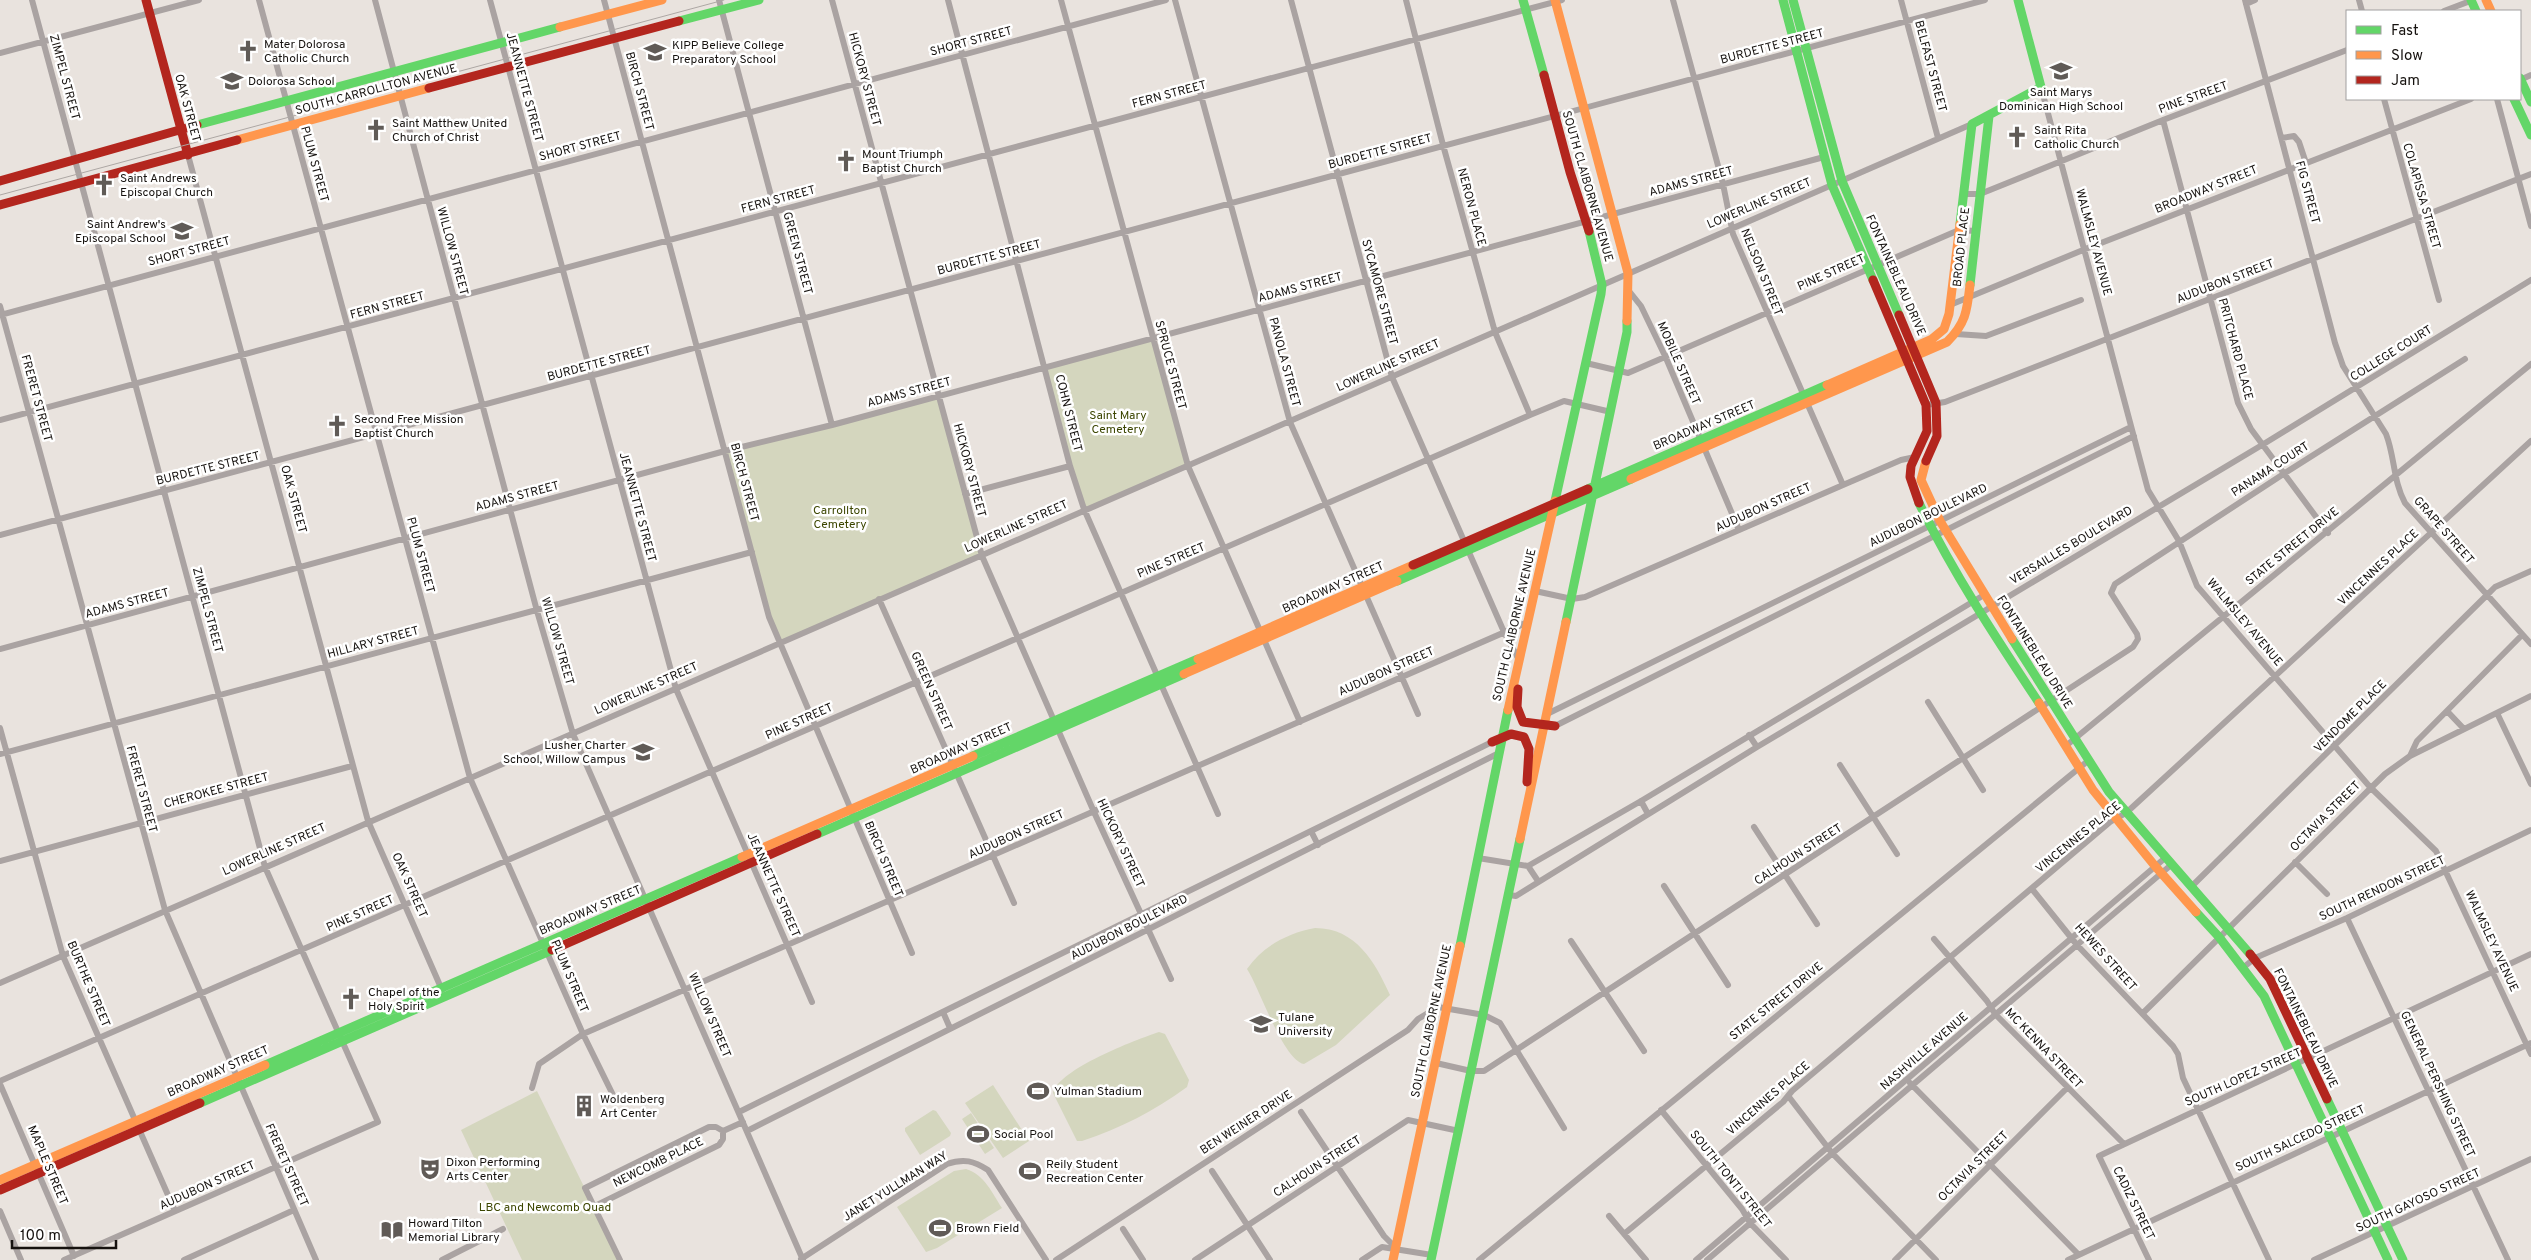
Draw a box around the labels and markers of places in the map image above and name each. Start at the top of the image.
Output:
place label: Mater Dolorosa Catholic Church [264,37,349,67]
church icon: Mater Dolorosa Catholic Church [235,38,261,64]
place label: KIPP Believe College Preparatory School [672,38,784,68]
school or university icon: KIPP Believe College Preparatory School [642,39,668,65]
school or university icon: Saint Marys Dominican High School [2048,58,2074,84]
school or university icon: Dolorosa School [219,68,245,94]
place label: Dolorosa School [248,74,335,90]
place label: Saint Marys Dominican High School [1999,85,2123,115]
place label: Saint Matthew United Church of Christ [392,116,507,146]
church icon: Saint Matthew United Church of Christ [363,117,389,143]
place label: Saint Rita Catholic Church [2034,123,2119,153]
church icon: Saint Rita Catholic Church [2004,124,2030,150]
place label: Mount Triumph Baptist Church [862,147,943,177]
church icon: Mount Triumph Baptist Church [833,148,859,174]
place label: Saint Andrews Episcopal Church [120,171,213,201]
church icon: Saint Andrews Episcopal Church [91,172,117,198]
place label: Saint Andrew's Episcopal School [75,217,166,247]
school or university icon: Saint Andrew's Episcopal School [169,218,195,244]
place label: Second Free Mission Baptist Church [354,412,463,442]
church icon: Second Free Mission Baptist Church [324,413,350,439]
place label: Lusher Charter School, Willow Campus [503,738,626,768]
school or university icon: Lusher Charter School, Willow Campus [630,739,656,765]
place label: Chapel of the Holy Spirit [368,985,440,1015]
church icon: Chapel of the Holy Spirit [338,986,364,1012]
place label: Tulane University [1278,1010,1333,1040]
school or university icon: Tulane University [1248,1011,1274,1037]
sports icon: Yulman Stadium [1025,1078,1051,1104]
place label: Yulman Stadium [1054,1084,1142,1100]
place label: Woldenberg Art Center [600,1092,664,1122]
building icon: Woldenberg Art Center [571,1093,597,1119]
sports icon: Social Pool [965,1121,991,1147]
place label: Social Pool [994,1127,1054,1143]
place label: Dixon Performing Arts Center [446,1155,540,1185]
theatre icon: Dixon Performing Arts Center [417,1156,443,1182]
place label: Reily Student Recreation Center [1046,1157,1144,1187]
sports icon: Reily Student Recreation Center [1017,1158,1043,1184]
sports icon: Brown Field [927,1215,953,1241]
place label: Howard Tilton Memorial Library [408,1216,500,1246]
library icon: Howard Tilton Memorial Library [379,1217,405,1243]
place label: Brown Field [956,1221,1019,1237]

